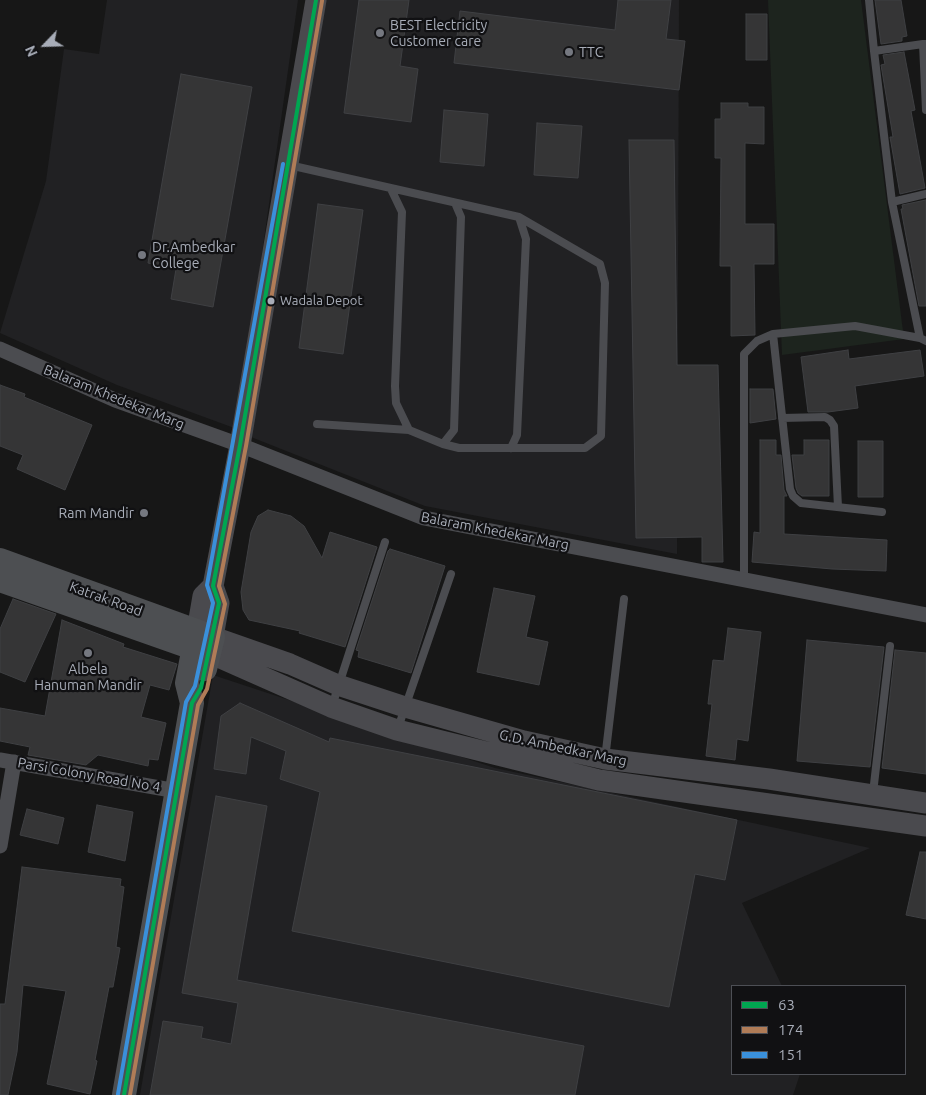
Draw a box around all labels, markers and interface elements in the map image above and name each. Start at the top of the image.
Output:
place label: BEST Electricity Customer care [390,17,487,49]
north arrow [20,20,70,70]
marker: BEST Electricity Customer care [374,27,386,39]
text: N [22,43,41,59]
place label: TTC [579,44,603,60]
marker: TTC [563,46,575,58]
place label: Dr.Ambedkar College [152,239,235,272]
marker: Dr.Ambedkar College [136,249,148,261]
place label: Wadala Depot [280,293,362,309]
marker: Wadala Depot [266,296,276,306]
street label: Balaram Khedekar Marg [41,361,187,433]
place label: Ram Mandir [59,505,134,521]
marker: Ram Mandir [138,507,150,519]
street label: Balaram Khedekar Marg [420,508,570,554]
street label: Katrak Road [67,578,145,620]
marker: Albela Hanuman Mandir [82,647,94,659]
place label: Albela Hanuman Mandir [34,661,142,694]
street label: G.D. Ambedkar Marg [498,726,628,770]
street label: Parsi Colony Road No 4 [16,754,162,796]
legend [731,985,906,1075]
text: 63 [778,996,795,1013]
text: 174 [778,1021,803,1038]
text: 151 [778,1046,803,1063]

